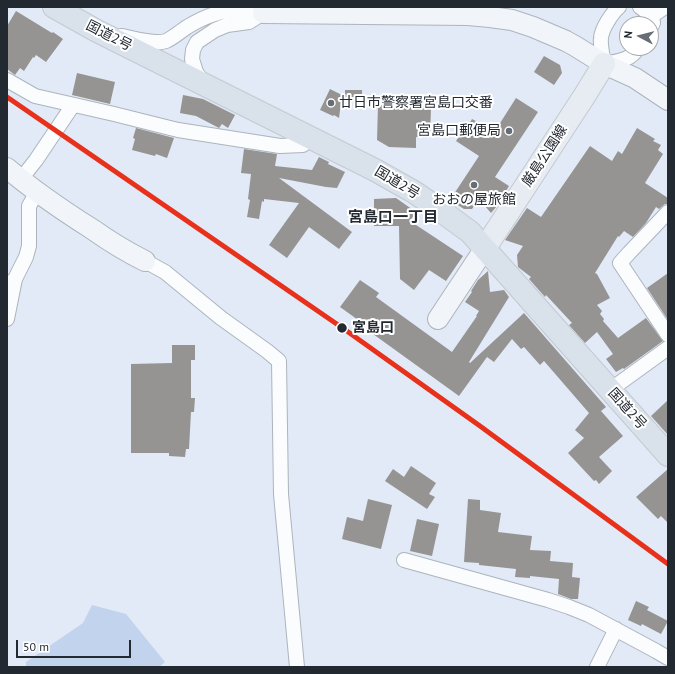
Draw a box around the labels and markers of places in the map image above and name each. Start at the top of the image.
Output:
place label: 廿日市警察署宮島口交番 [339,95,493,111]
marker: 廿日市警察署宮島口交番 [326,98,336,108]
place label: 宮島口郵便局 [417,123,501,139]
marker: 宮島口郵便局 [504,126,514,136]
marker: おおの屋旅館 [469,180,479,190]
place label: おおの屋旅館 [432,192,516,208]
place label: 宮島口 [352,320,394,336]
marker: 宮島口 [335,321,349,335]

